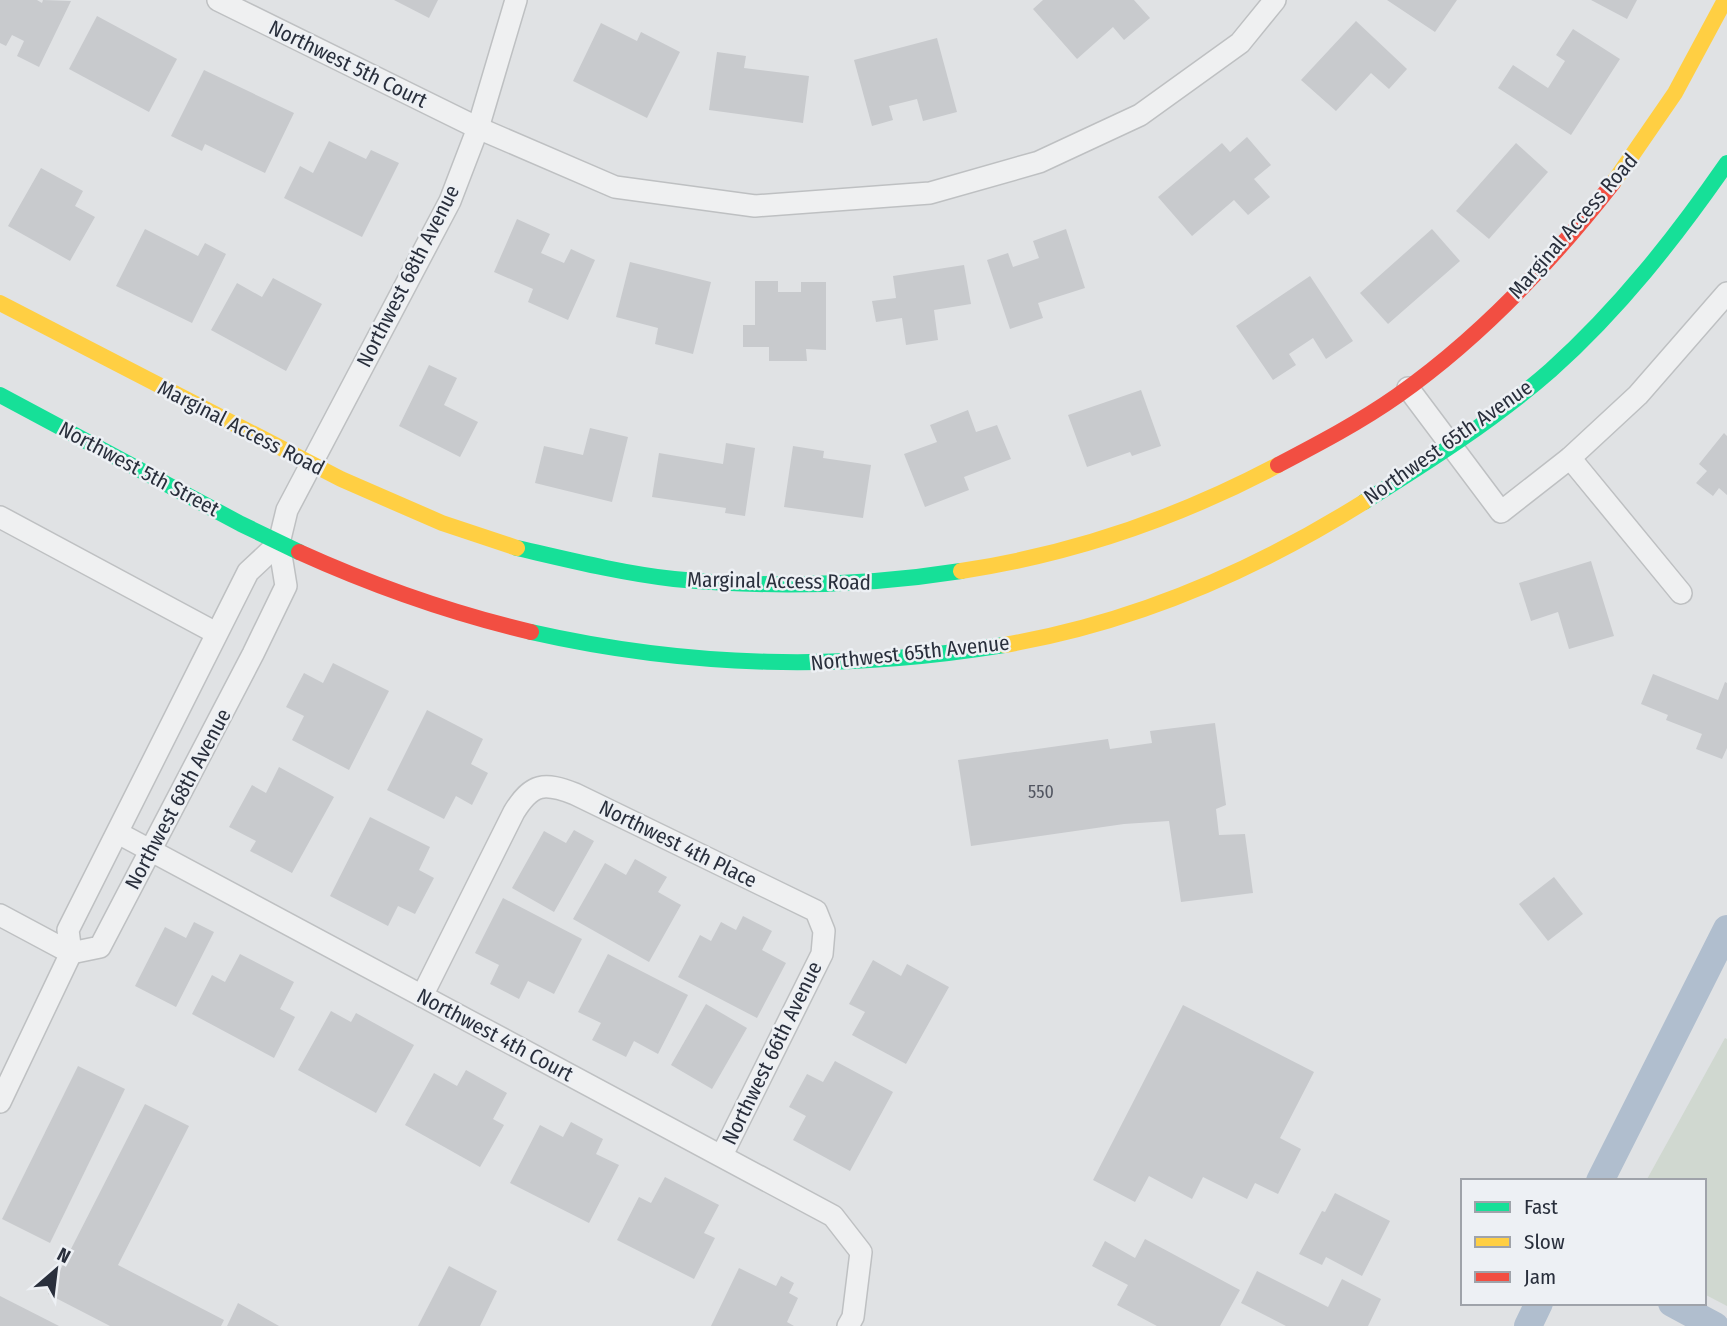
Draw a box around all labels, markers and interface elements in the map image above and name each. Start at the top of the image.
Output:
street label: Northwest 5th Court [265,14,431,114]
street label: Marginal Access Road [1503,148,1643,304]
street label: Northwest 68th Avenue [351,181,465,371]
street label: Northwest 65th Avenue [1359,374,1537,510]
street label: Marginal Access Road [153,375,329,481]
street label: Northwest 5th Street [54,416,224,522]
street label: Marginal Access Road [687,566,871,596]
street label: Northwest 65th Avenue [809,630,1011,676]
street label: Northwest 68th Avenue [119,704,237,894]
house number: 550 [1028,781,1054,803]
street label: Northwest 4th Place [595,795,761,893]
street label: Northwest 66th Avenue [716,957,828,1149]
street label: Northwest 4th Court [412,983,578,1087]
legend [1461,1179,1706,1305]
text: Fast [1524,1194,1558,1220]
text: Slow [1524,1229,1565,1255]
north arrow [21,1235,91,1305]
text: N [53,1243,74,1268]
text: Jam [1524,1264,1556,1290]

